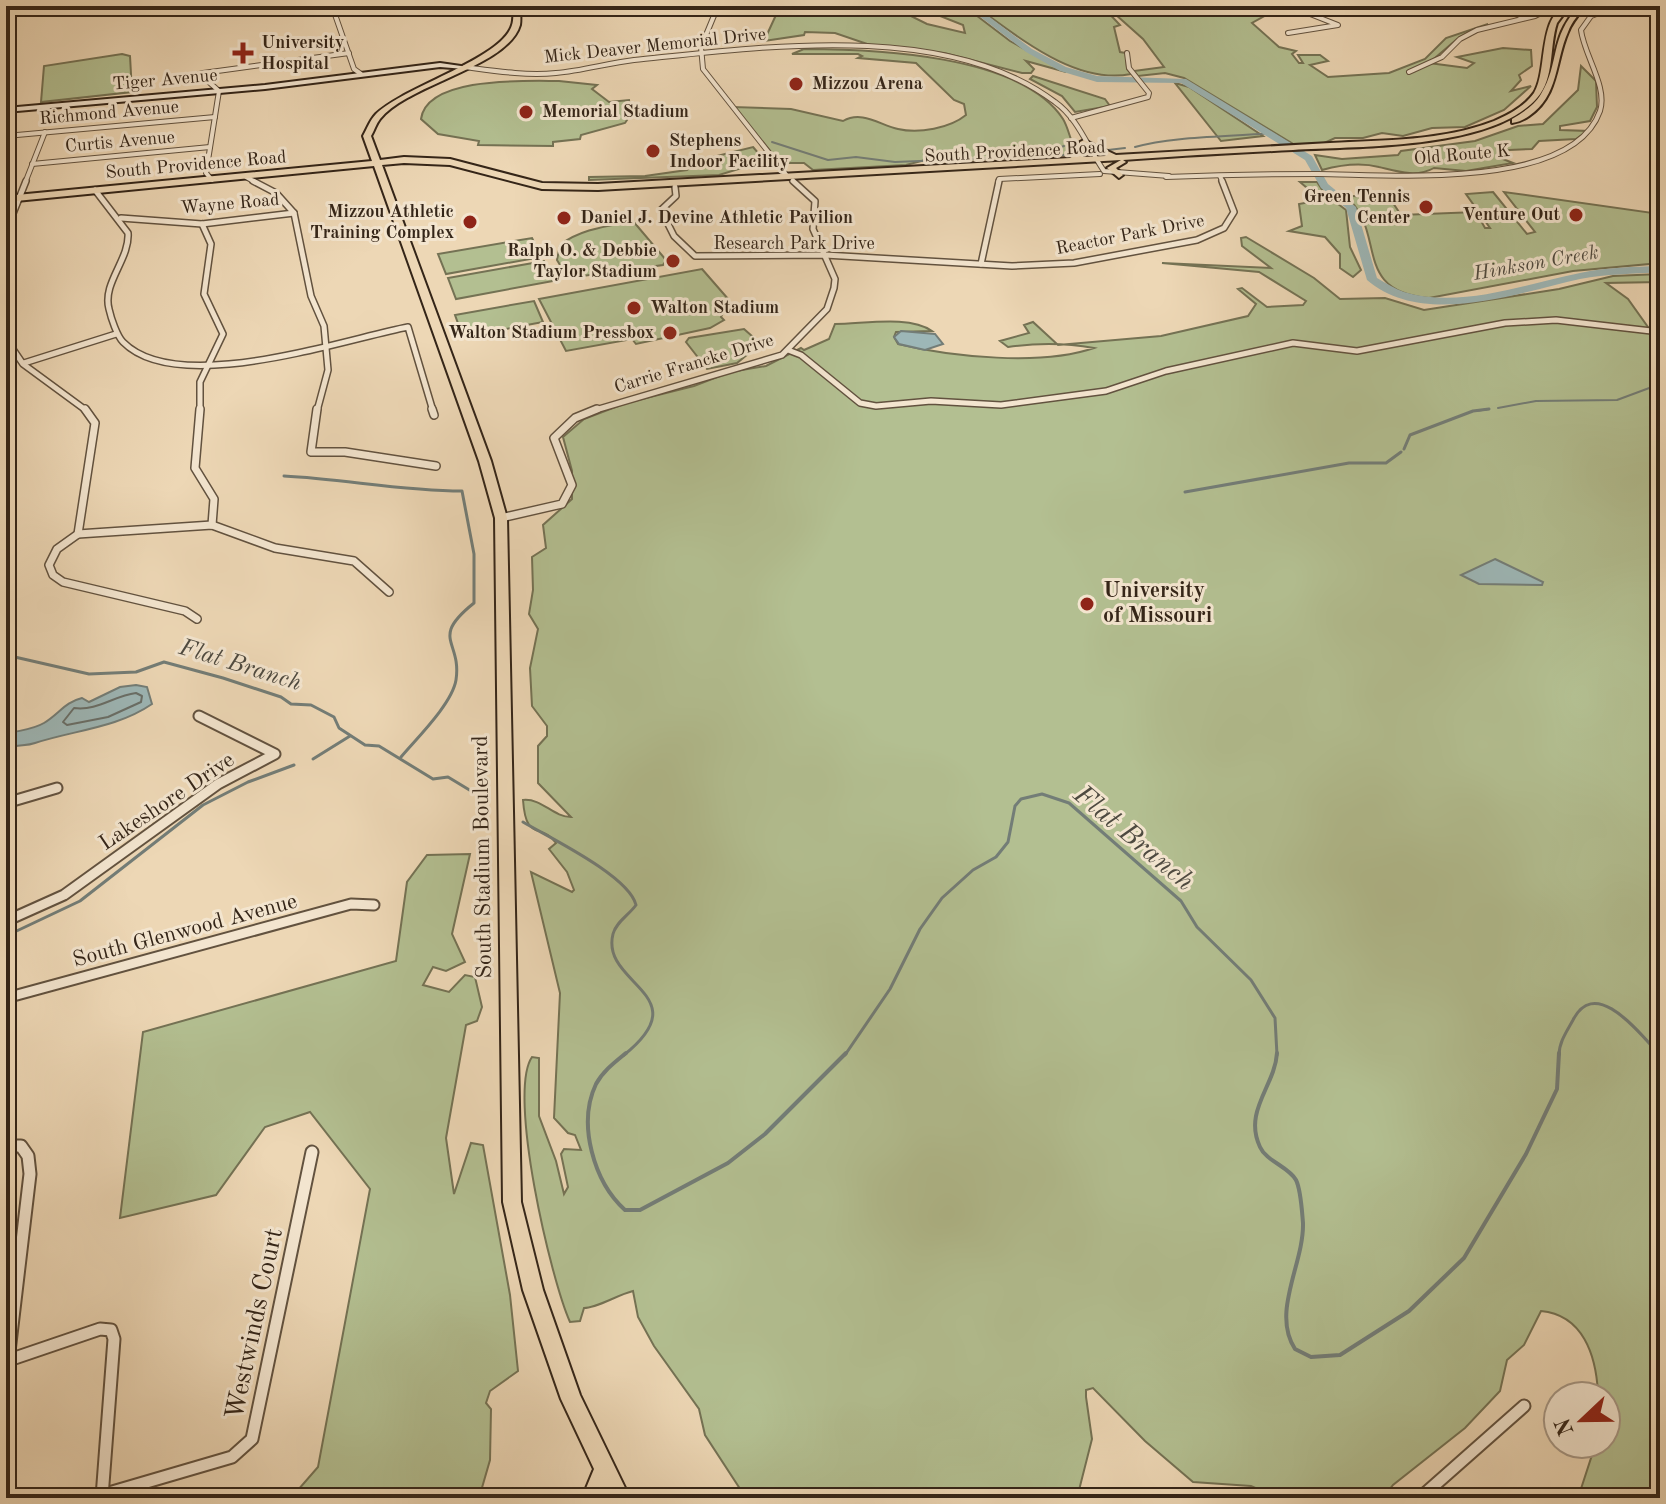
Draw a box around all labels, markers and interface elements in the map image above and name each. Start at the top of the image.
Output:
street label: Mick Deaver Memorial Drive [543,25,767,67]
place label: University Hospital [261,34,345,73]
marker: University Hospital [232,42,254,64]
street label: Tiger Avenue [112,66,218,94]
marker: Mizzou Arena [787,75,805,93]
place label: Mizzou Arena [812,75,923,93]
street label: Richmond Avenue [39,98,179,128]
marker: Memorial Stadium [517,103,535,121]
place label: Memorial Stadium [542,103,689,121]
street label: Curtis Avenue [64,128,176,156]
place label: Stephens Indoor Facility [669,132,789,171]
street label: South Providence Road [924,138,1106,166]
marker: Stephens Indoor Facility [644,142,662,160]
street label: Old Route K [1413,142,1511,168]
street label: South Providence Road [105,148,287,182]
place label: Green Tennis Center [1304,188,1410,227]
street label: Wayne Road [180,191,280,217]
marker: Green Tennis Center [1417,198,1435,216]
place label: Mizzou Athletic Training Complex [310,203,454,242]
place label: Venture Out [1462,206,1560,224]
marker: Venture Out [1567,206,1585,224]
marker: Daniel J. Devine Athletic Pavilion [555,209,573,227]
place label: Daniel J. Devine Athletic Pavilion [580,209,853,227]
street label: Reactor Park Drive [1054,212,1206,258]
marker: Mizzou Athletic Training Complex [461,213,479,231]
street label: Research Park Drive [713,235,875,253]
place label: Ralph O. & Debbie Taylor Stadium [507,242,657,281]
water label: Hinkson Creek [1471,243,1600,285]
marker: Ralph O. & Debbie Taylor Stadium [664,252,682,270]
marker: Walton Stadium [625,299,643,317]
place label: Walton Stadium [650,299,779,317]
place label: Walton Stadium Pressbox [448,324,654,342]
marker: Walton Stadium Pressbox [661,324,679,342]
street label: Carrie Francke Drive [612,331,776,397]
place label: University of Missouri [1103,580,1212,627]
marker: University of Missouri [1078,595,1096,613]
water label: Flat Branch [175,636,304,696]
street label: South Stadium Boulevard [470,735,496,979]
street label: Lakeshore Drive [95,749,239,855]
water label: Flat Branch [1067,780,1199,897]
street label: South Glenwood Avenue [70,890,300,972]
street label: Westwinds Court [222,1226,288,1422]
north arrow [1542,1380,1622,1460]
text: N [1552,1415,1579,1439]

